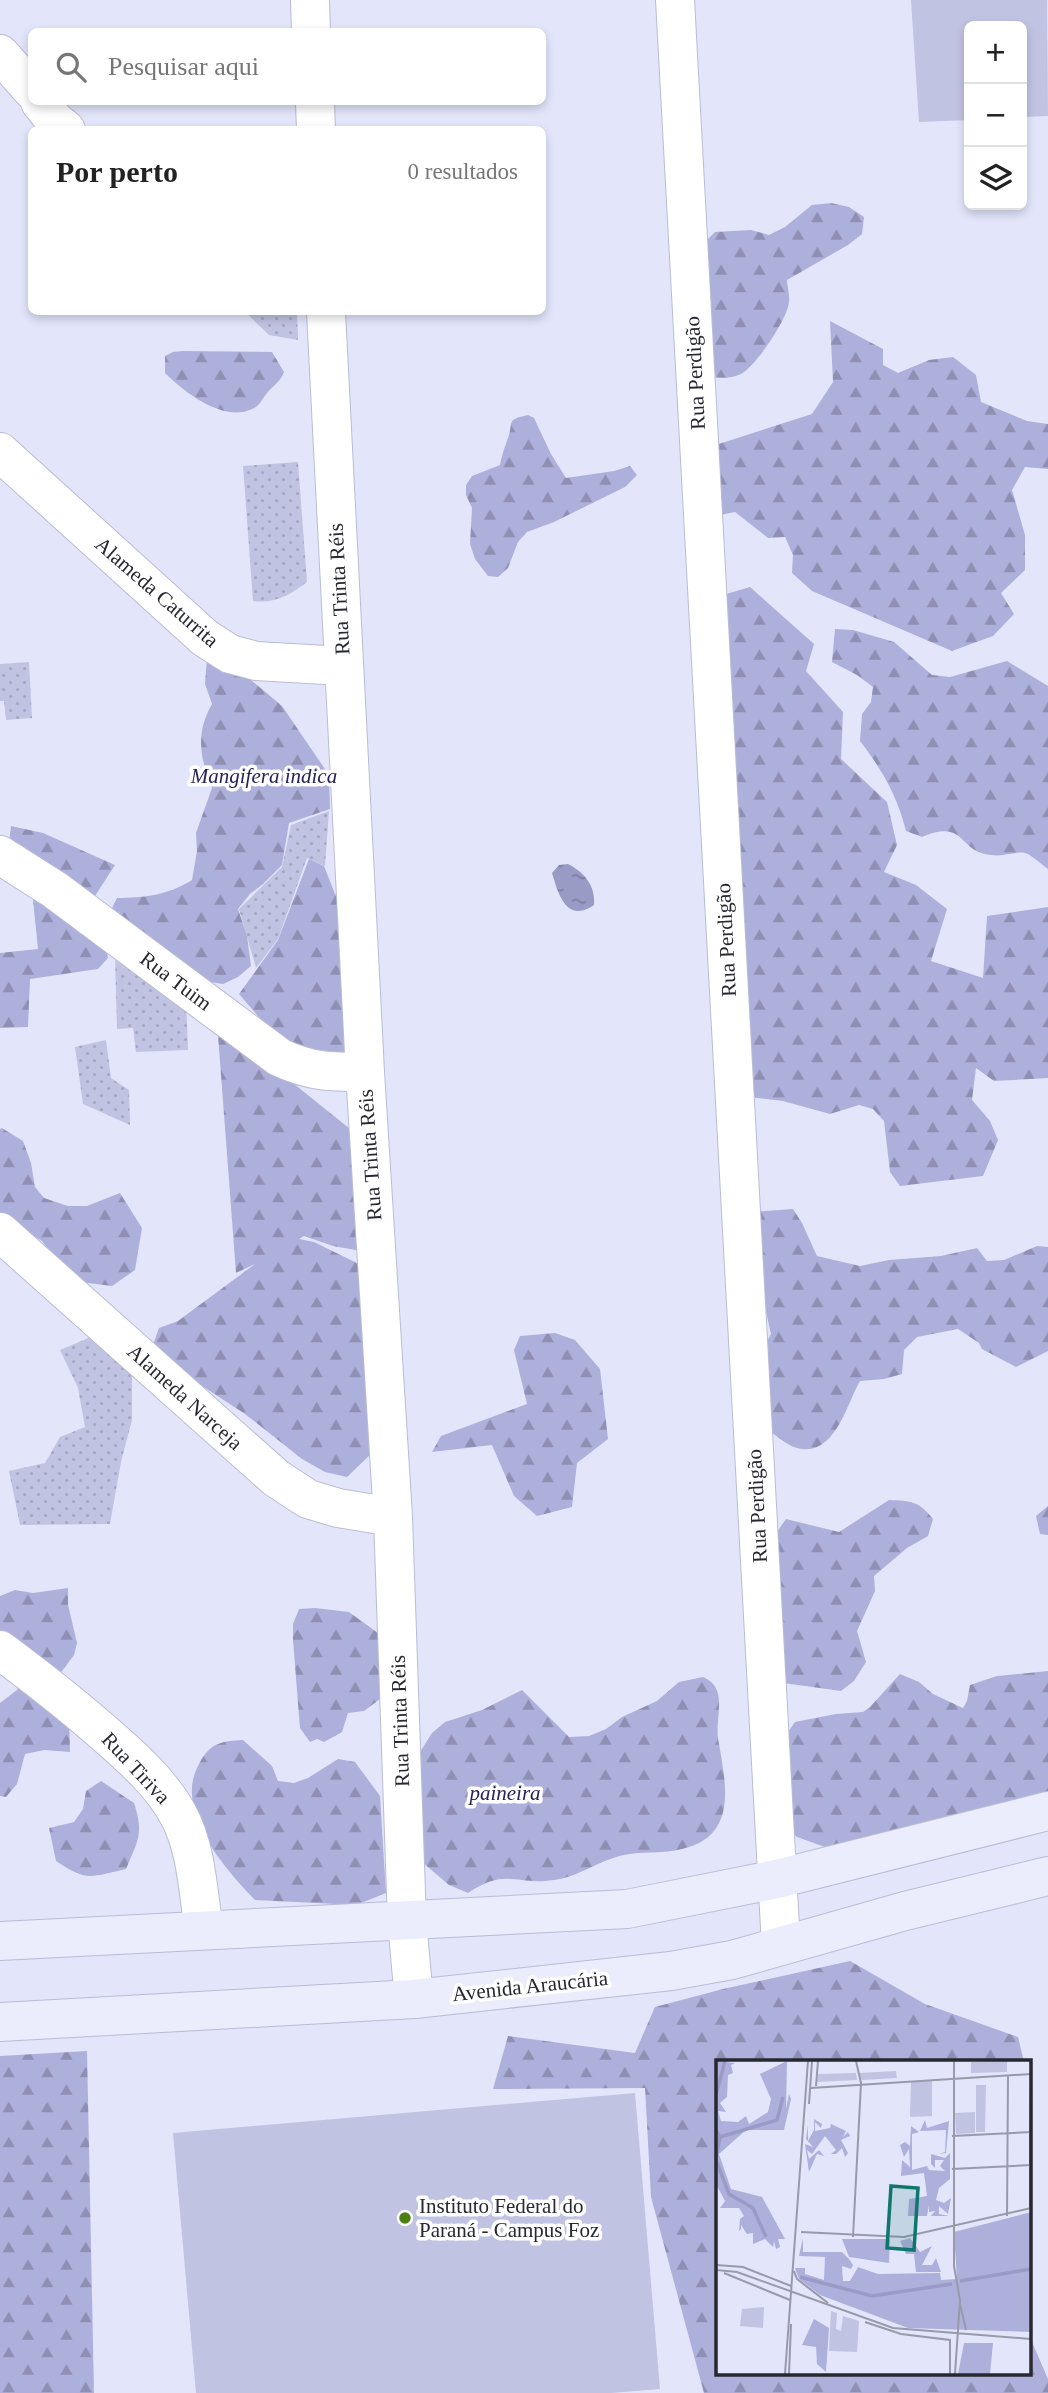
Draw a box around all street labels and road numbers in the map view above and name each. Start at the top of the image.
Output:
street label: Rua Perdigão [680,316,710,430]
street label: Rua Trinta Réis [324,523,354,655]
street label: Alameda Caturrita [90,532,224,653]
street label: Rua Perdigão [711,883,741,997]
street label: Rua Tuim [135,946,217,1016]
street label: Rua Trinta Réis [353,1088,387,1222]
street label: Alameda Narceja [123,1339,248,1455]
street label: Rua Perdigão [742,1449,772,1563]
street label: Rua Trinta Réis [386,1655,414,1787]
street label: Rua Tiriva [97,1727,176,1809]
street label: Avenida Araucária [451,1966,610,2006]

